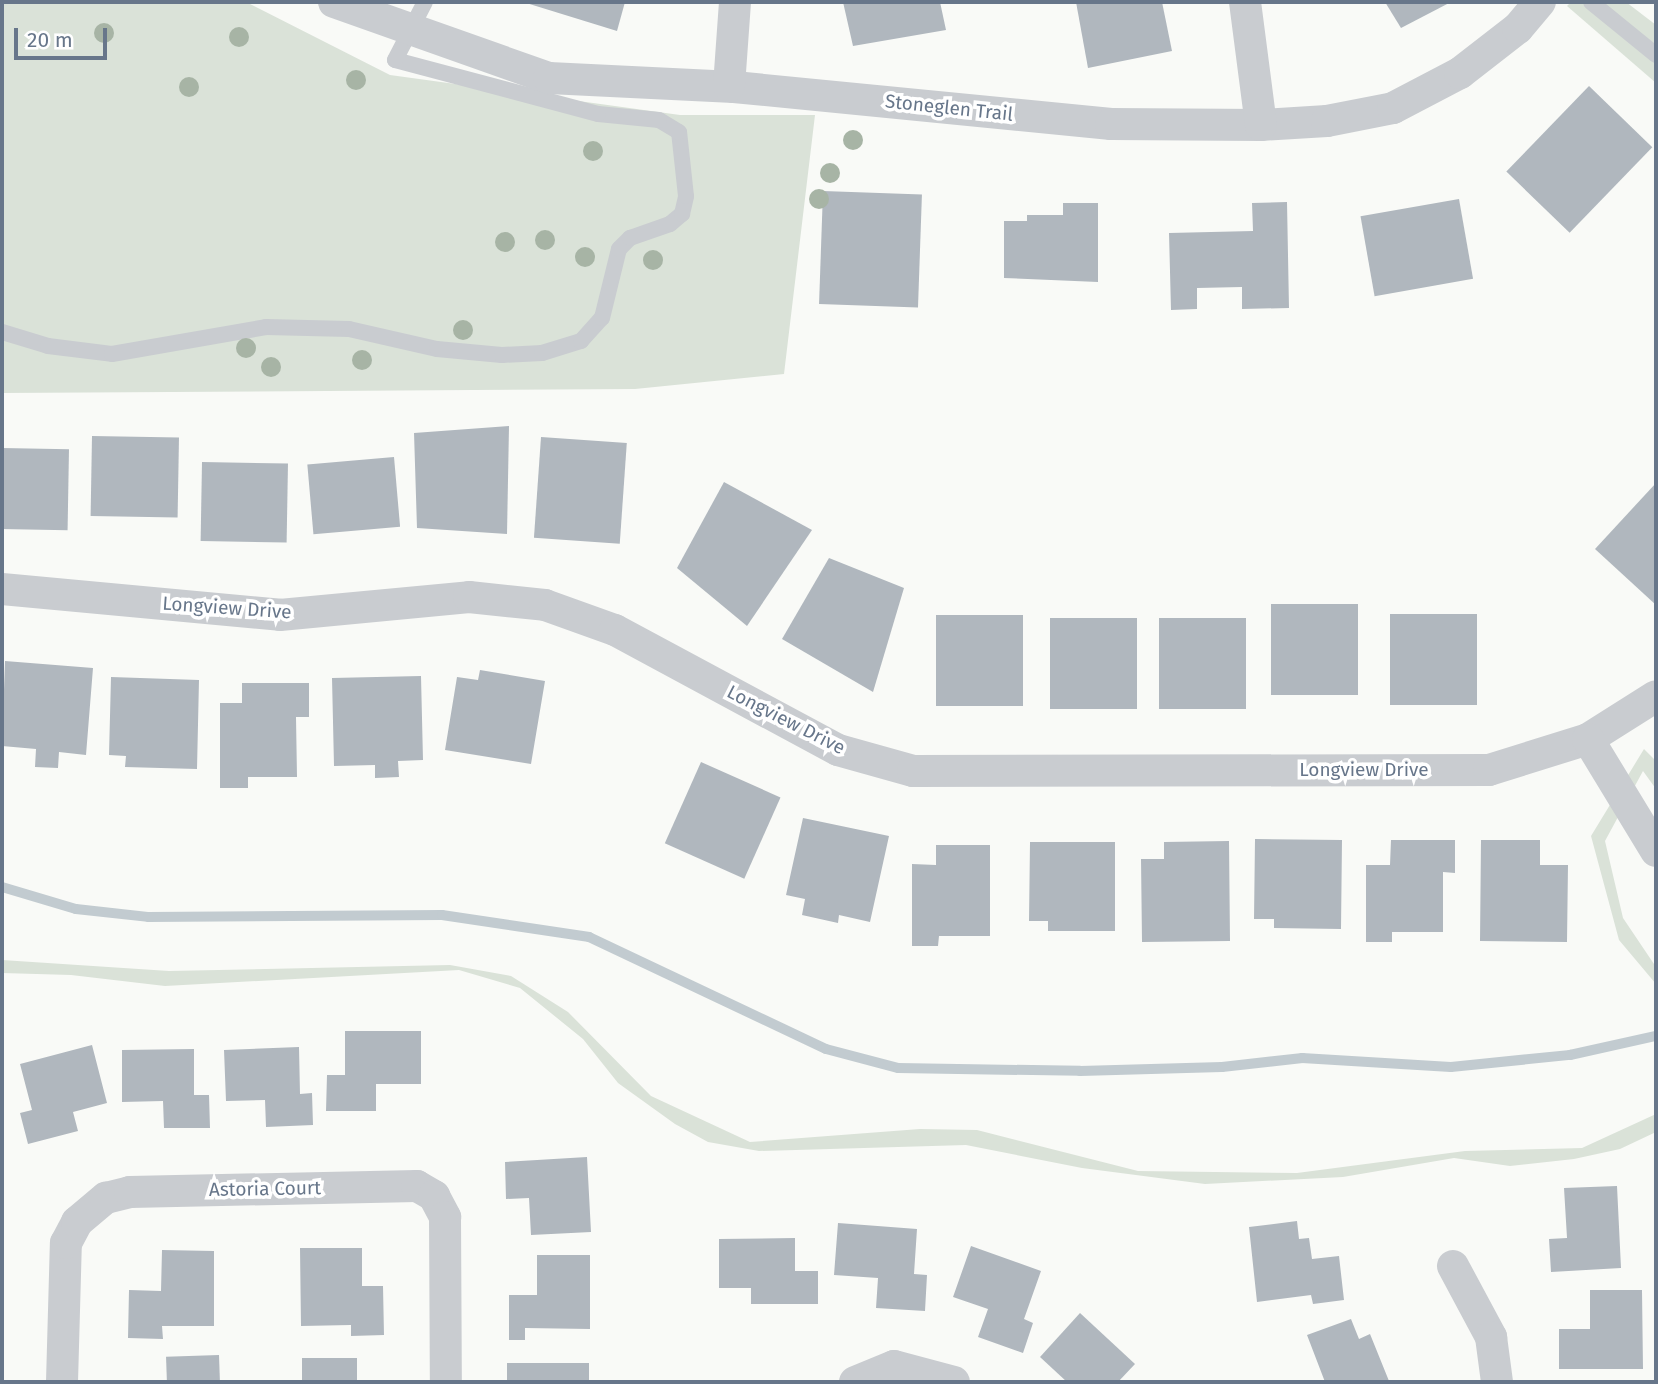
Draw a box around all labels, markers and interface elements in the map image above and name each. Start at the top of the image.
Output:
scale bar [18,14,110,58]
text: 20 m [27,27,73,53]
street label: Stoneglen Trail [884,90,1014,126]
street label: Longview Drive [162,592,292,624]
street label: Longview Drive [723,680,849,760]
street label: Longview Drive [1299,759,1429,781]
street label: Astoria Court [209,1177,321,1201]

